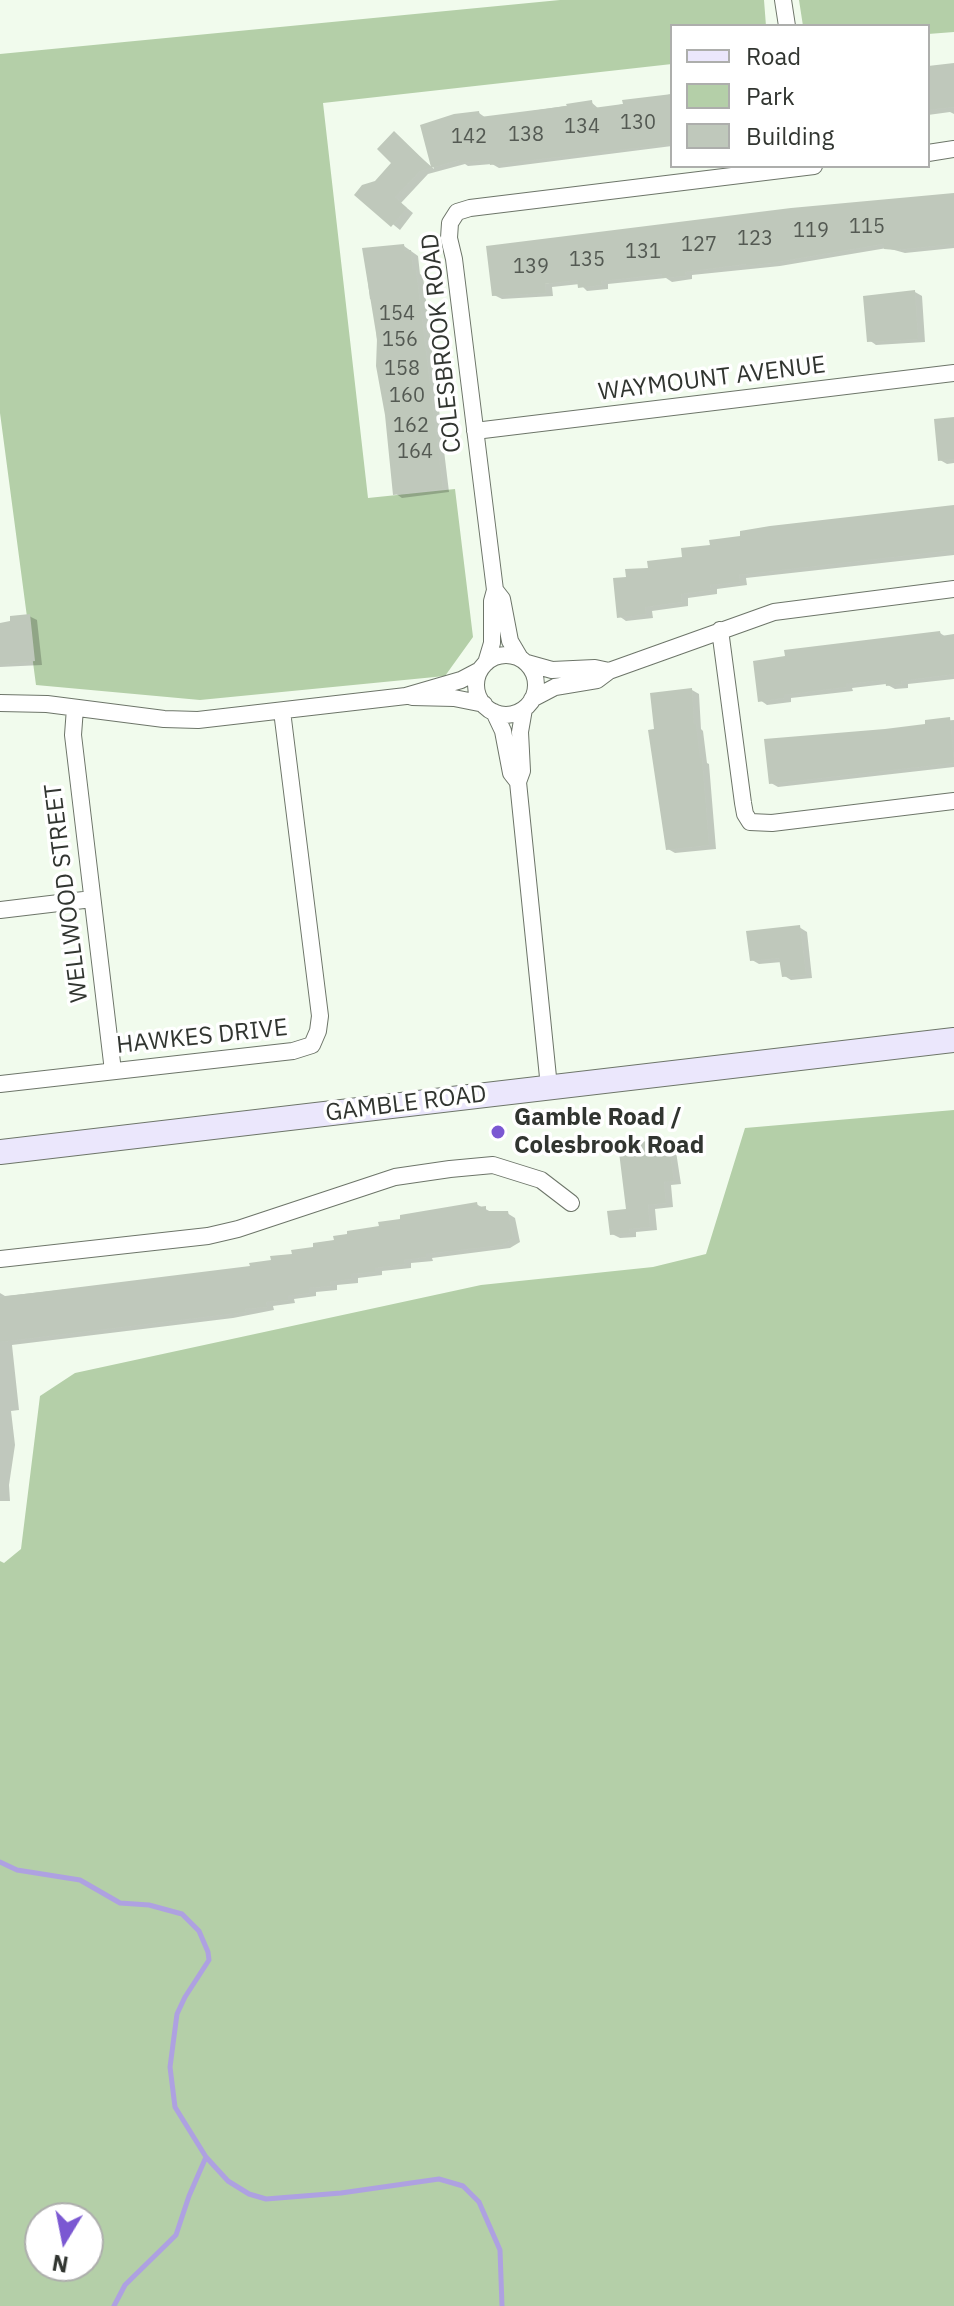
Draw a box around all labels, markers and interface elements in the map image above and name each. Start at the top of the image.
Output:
legend [670,24,930,168]
text: Road [746,40,801,72]
text: Park [746,80,795,112]
house number: 130 [620,111,656,135]
house number: 134 [564,115,600,139]
text: Building [746,120,834,152]
house number: 138 [508,123,544,147]
house number: 142 [451,125,487,149]
house number: 115 [849,215,885,239]
house number: 119 [793,219,829,243]
house number: 123 [737,227,773,251]
street label: COLESBROOK ROAD [416,232,468,454]
house number: 127 [681,233,717,257]
house number: 131 [625,240,661,264]
house number: 135 [569,248,605,272]
house number: 139 [513,255,549,279]
house number: 154 [379,302,415,326]
house number: 156 [382,328,418,352]
street label: WAYMOUNT AVENUE [597,351,827,407]
house number: 158 [384,357,420,381]
house number: 160 [389,384,425,408]
house number: 162 [393,414,429,438]
house number: 164 [397,440,433,464]
street label: WELLWOOD STREET [39,782,95,1004]
street label: HAWKES DRIVE [115,1014,289,1060]
street label: GAMBLE ROAD [324,1080,488,1128]
place label: Gamble Road / Colesbrook Road [514,1104,704,1160]
marker: Gamble Road / Colesbrook Road [489,1123,507,1141]
north arrow [24,2202,104,2282]
text: N [50,2248,70,2280]

